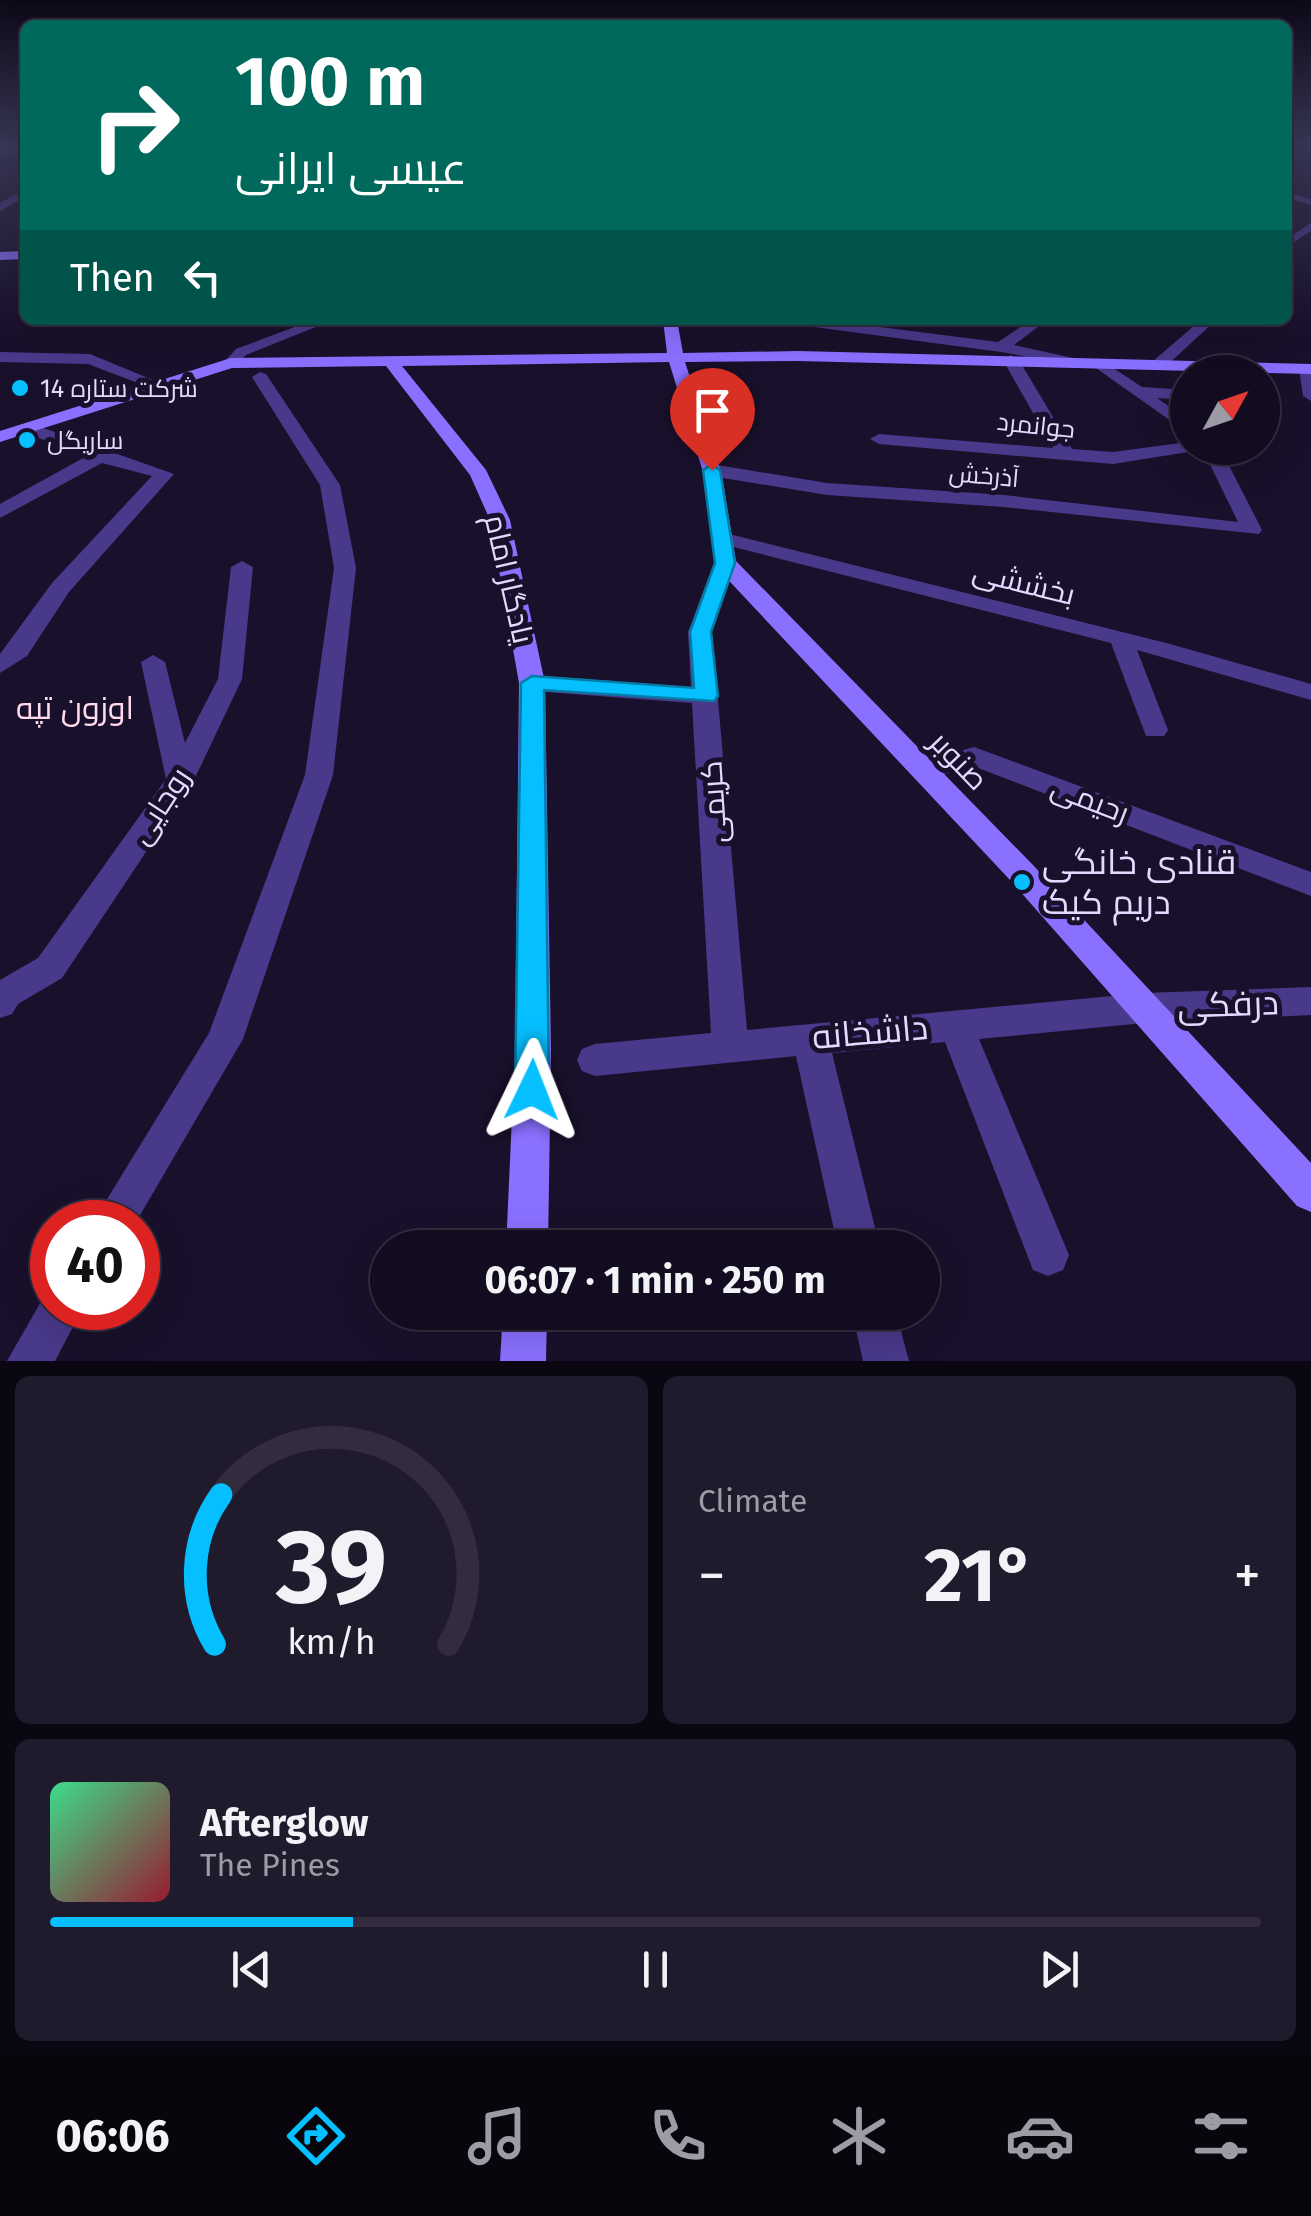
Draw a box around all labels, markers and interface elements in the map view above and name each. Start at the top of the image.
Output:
text: 100 m [235,40,425,124]
icon: right [70,60,200,190]
text: عیسی ایرانی [235,142,467,196]
icon: left [175,250,230,305]
text: Then [70,255,155,301]
north arrow [1170,355,1280,465]
map controls [1170,355,1280,465]
pin [670,368,755,471]
place label: شرکت ستاره 14 [40,374,198,404]
marker: شرکت ستاره 14 [9,377,31,399]
icon: arrive [685,383,740,438]
street label: جوانمرد [995,407,1076,445]
place label: ساریگل [47,426,123,456]
marker: ساریگل [16,429,38,451]
street label: آذرخش [948,458,1021,494]
street label: یادگار امام [475,511,541,647]
street label: بخششی [969,553,1079,613]
district label: اوزون تپه [16,689,134,728]
street label: صنوبر [921,723,995,798]
street label: کریمی [693,760,735,844]
street label: روجایی [122,761,198,851]
street label: رحیمی [1046,769,1134,831]
place label: قنادی خانگی دریم کیک [1042,841,1236,926]
marker: قنادی خانگی دریم کیک [1011,871,1033,893]
street label: درفکی [1177,981,1279,1027]
street label: داشخانه [810,1006,930,1058]
position arrow [480,1038,584,1142]
speed limit sign: 40 [30,1200,160,1330]
text: 06:07 · 1 min · 250 m [484,1257,826,1303]
text: Climate [698,1482,807,1520]
text: 39 [275,1505,387,1630]
text: 21° [924,1531,1035,1621]
text: − [698,1543,726,1609]
text: + [1234,1543,1261,1609]
text: km/h [287,1621,376,1663]
text: Afterglow [200,1800,368,1846]
text: The Pines [200,1846,340,1884]
icon: previous [224,1942,279,1997]
icon: pause [628,1942,683,1997]
icon: next [1032,1942,1087,1997]
icon: directions [281,2101,351,2171]
icon: music [462,2101,532,2171]
icon: phone [643,2101,713,2171]
icon: climate [824,2101,894,2171]
icon: car [1005,2101,1075,2171]
icon: filters [1186,2101,1256,2171]
text: 06:06 [55,2109,170,2163]

